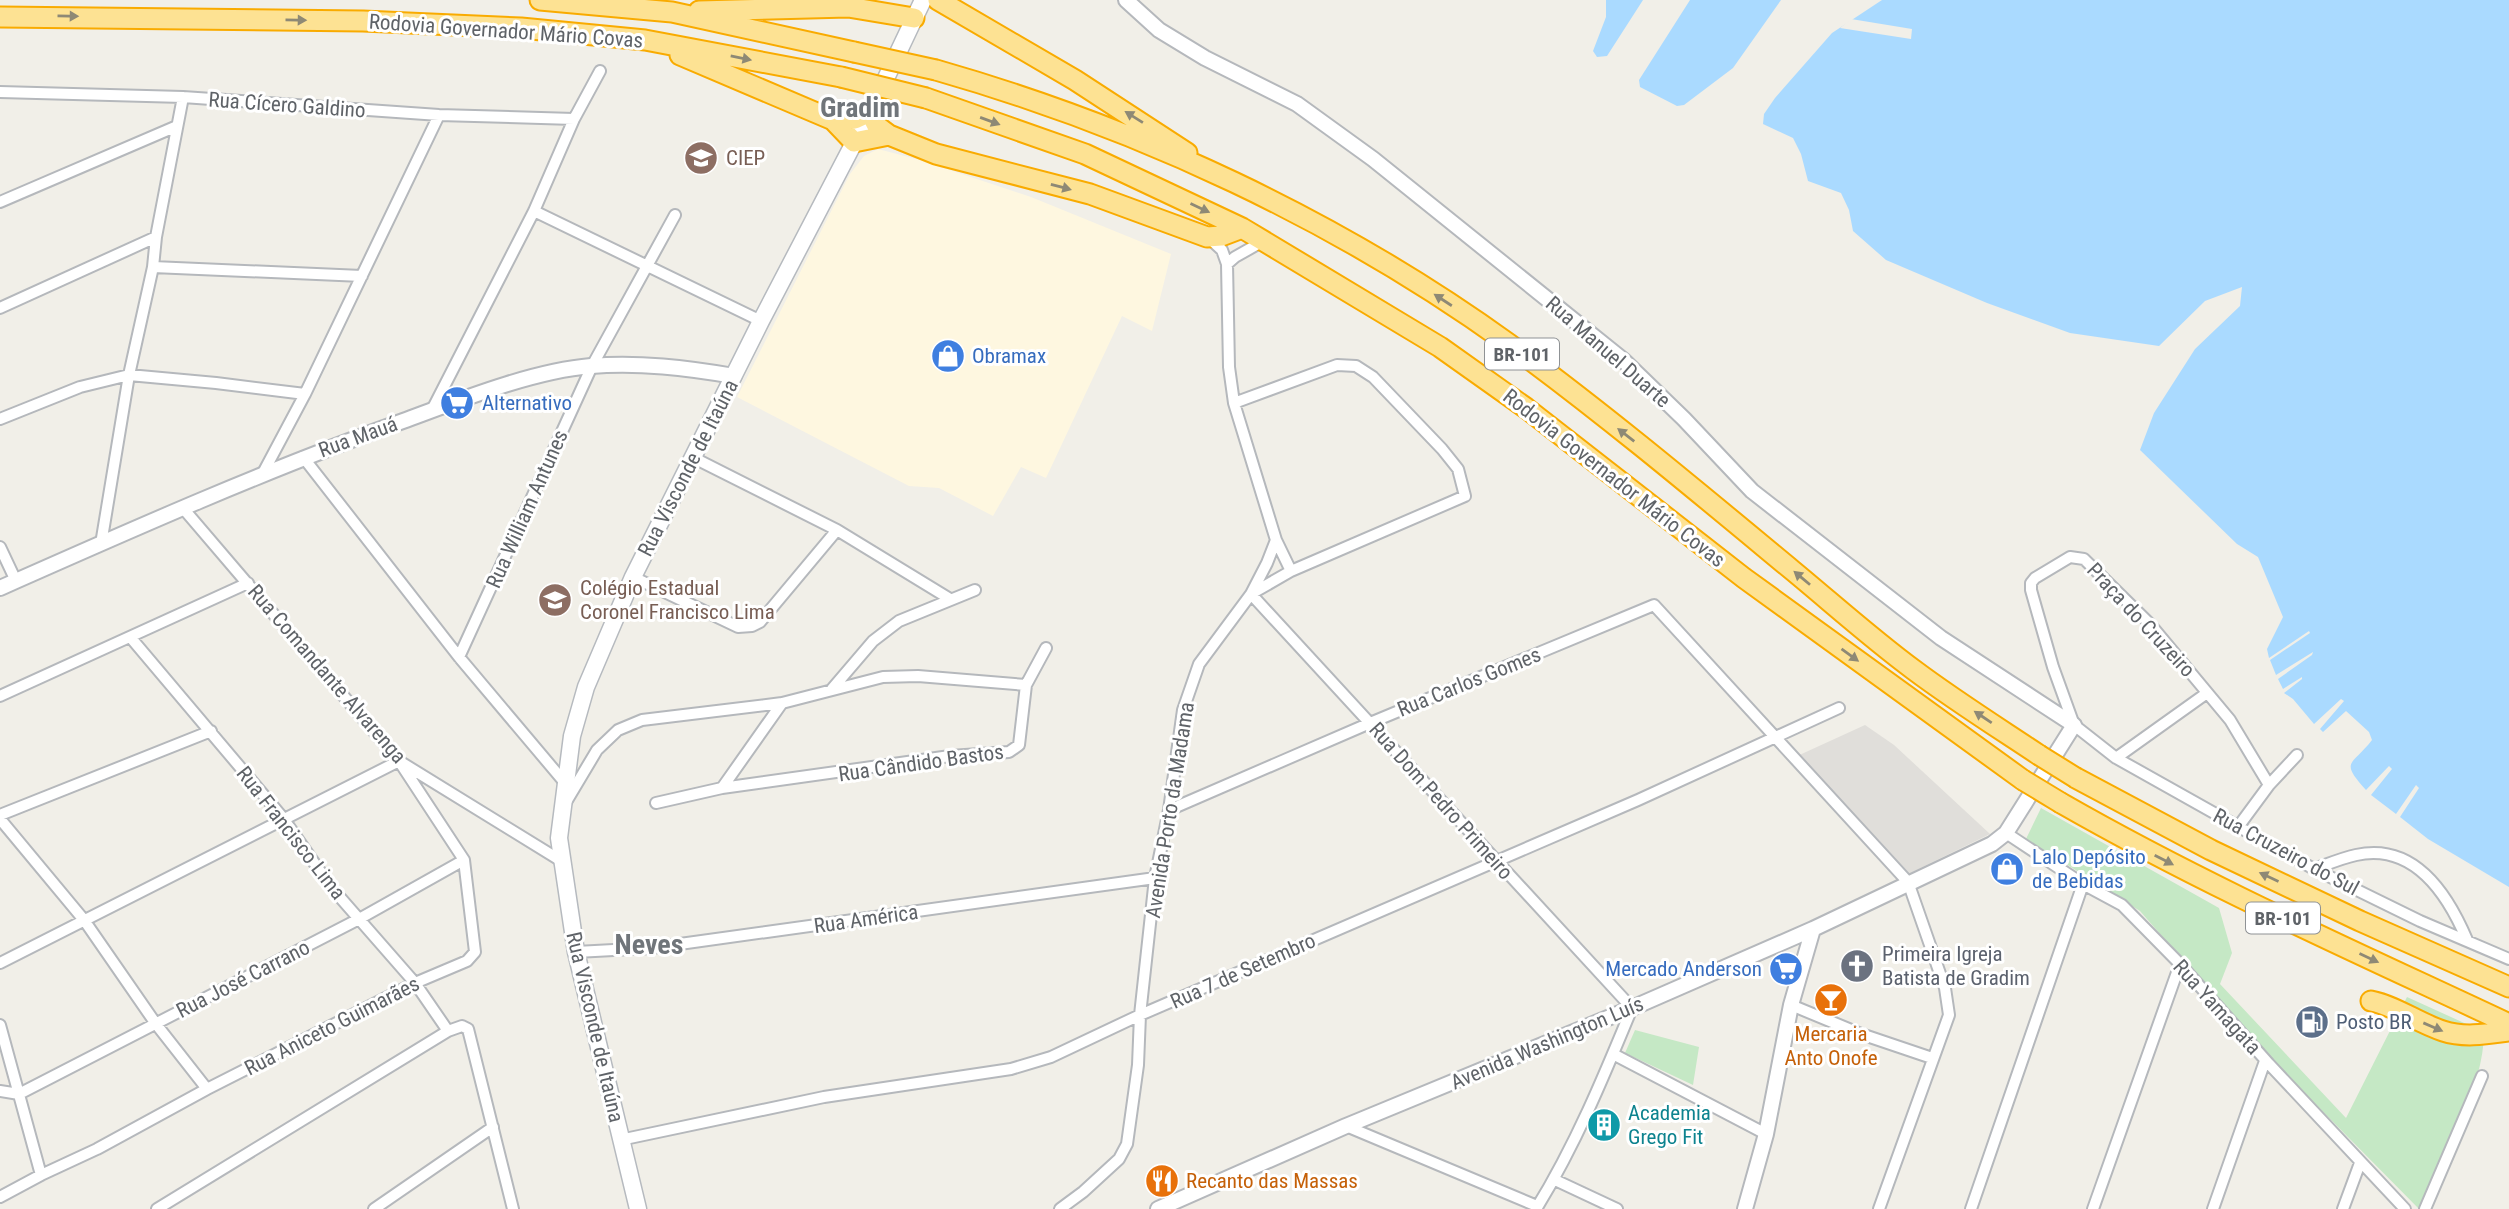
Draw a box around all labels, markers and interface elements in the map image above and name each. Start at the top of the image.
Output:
street label: Rodovia Governador Mário Covas [368,9,644,53]
one-way arrow [57,11,79,22]
one-way arrow [285,14,307,25]
one-way arrow [730,53,752,64]
street label: Rua Cícero Galdino [208,88,366,122]
district label: Gradim [820,91,900,124]
one-way arrow [1124,111,1144,124]
one-way arrow [980,116,1001,127]
school or university icon: CIEP [682,139,720,177]
place label: CIEP [726,146,765,170]
one-way arrow [1051,182,1072,192]
one-way arrow [1190,202,1210,214]
street label: Rua Manuel Duarte [1541,291,1675,413]
one-way arrow [1433,293,1453,306]
shop icon: Obramax [929,337,967,375]
road number: BR-101 [1485,338,1559,370]
place label: Obramax [972,344,1046,368]
street label: Rua Visconde de Itaúna [633,376,743,560]
supermarket icon: Alternativo [438,384,476,422]
street label: Rodovia Governador Mário Covas [1498,384,1730,572]
place label: Alternativo [482,391,572,415]
street label: Rua Mauá [315,412,401,462]
street label: Rua William Antunes [481,426,573,592]
one-way arrow [1617,428,1635,442]
street label: Praça do Cruzeiro [2082,558,2200,682]
one-way arrow [1794,571,1811,586]
place label: Colégio Estadual Coronel Francisco Lima [580,576,775,624]
street label: Rua Comandante Alvarenga [243,580,411,768]
school or university icon: Colégio Estadual Coronel Francisco Lima [536,581,574,619]
street label: Rua Carlos Gomes [1394,642,1544,722]
one-way arrow [1841,648,1859,662]
street label: Avenida Porto da Madama [1141,700,1199,920]
one-way arrow [1973,711,1992,724]
street label: Rua Dom Pedro Primeiro [1364,718,1518,884]
street label: Rua Cândido Bastos [837,740,1005,786]
street label: Rua Francisco Lima [232,762,350,904]
street label: Rua Cruzeiro do Sul [2209,803,2363,901]
place label: Lalo Depósito de Bebidas [2032,845,2146,893]
shop icon: Lalo Depósito de Bebidas [1988,850,2026,888]
one-way arrow [2154,854,2174,865]
one-way arrow [2259,871,2279,883]
street label: Rua América [812,900,920,938]
road number: BR-101 [2246,902,2320,934]
district label: Neves [615,928,683,961]
street label: Rua 7 de Setembro [1167,928,1319,1014]
street label: Rua Visconde de Itaúna [561,929,629,1125]
street label: Rua José Carrano [172,935,314,1023]
place label: Primeira Igreja Batista de Gradim [1882,942,2030,990]
church icon: Primeira Igreja Batista de Gradim [1838,947,1876,985]
supermarket icon: Mercado Anderson [1767,950,1805,988]
one-way arrow [2359,953,2379,964]
street label: Rua Yamagata [2168,955,2266,1059]
place label: Mercado Anderson [1605,957,1762,981]
street label: Rua Aniceto Guimarães [241,972,423,1080]
bar icon: Mercaria Anto Onofe [1812,981,1850,1019]
street label: Avenida Washington Luís [1447,991,1647,1095]
fuel station icon: Posto BR [2293,1003,2331,1041]
place label: Posto BR [2336,1010,2412,1034]
place label: Mercaria Anto Onofe [1784,1022,1878,1070]
one-way arrow [2423,1022,2444,1033]
place label: Academia Grego Fit [1628,1101,1711,1149]
building icon: Academia Grego Fit [1585,1106,1623,1144]
restaurant icon: Recanto das Massas [1143,1162,1181,1200]
place label: Recanto das Massas [1186,1169,1358,1193]

